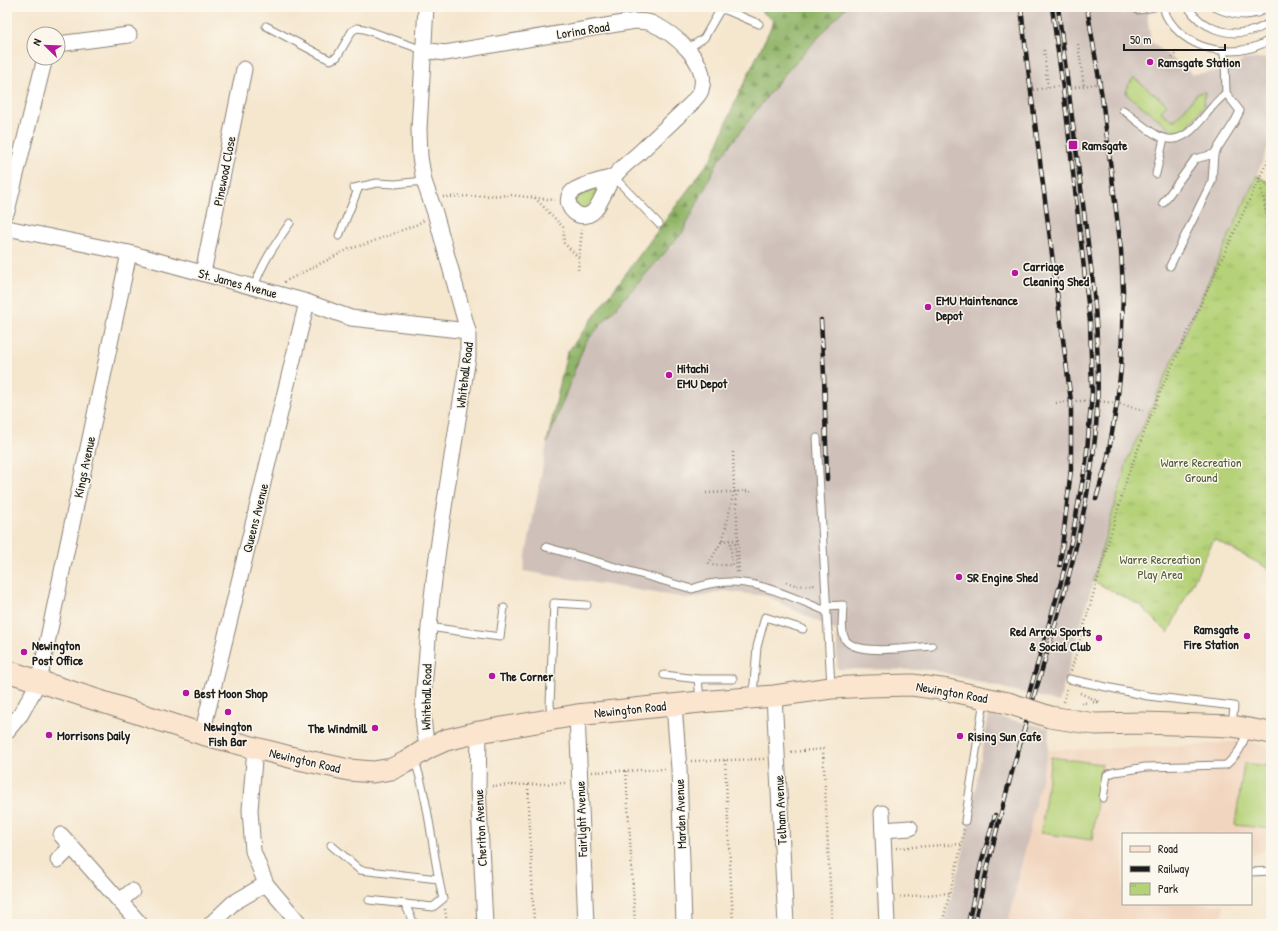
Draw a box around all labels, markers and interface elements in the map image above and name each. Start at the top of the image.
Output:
street label: Lorina Road [555,17,611,43]
north arrow [26,26,66,66]
scale bar [1124,26,1225,52]
text: 50 m [1130,31,1151,48]
text: N [29,37,44,48]
place label: Ramsgate Station [1158,53,1241,72]
marker: Ramsgate Station [1145,57,1155,67]
street label: Pinewood Close [208,135,240,207]
place label: Ramsgate [1082,136,1128,155]
marker: Ramsgate [1067,139,1079,151]
place label: Carriage Cleaning Shed [1023,257,1090,291]
street label: St. James Avenue [196,264,280,302]
marker: Carriage Cleaning Shed [1010,268,1020,278]
place label: EMU Maintenance Depot [936,291,1019,325]
marker: EMU Maintenance Depot [923,302,933,312]
street label: Whitehall Road [451,341,477,409]
place label: Hitachi EMU Depot [677,359,728,393]
marker: Hitachi EMU Depot [664,370,674,380]
street label: Kings Avenue [69,435,99,499]
park label: Warre Recreation Ground [1160,453,1242,486]
street label: Queens Avenue [238,481,272,555]
park label: Warre Recreation Play Area [1119,550,1201,583]
place label: SR Engine Shed [967,568,1039,587]
marker: SR Engine Shed [954,572,964,582]
place label: Ramsgate Fire Station [1183,620,1240,653]
place label: Red Arrow Sports & Social Club [1010,622,1092,655]
marker: Ramsgate Fire Station [1242,631,1252,641]
marker: Red Arrow Sports & Social Club [1094,633,1104,643]
place label: Newington Post Office [32,636,84,669]
marker: Newington Post Office [19,647,29,657]
street label: Whitehall Road [416,664,436,730]
place label: The Corner [499,667,554,685]
marker: The Corner [487,671,497,681]
street label: Newington Road [915,677,989,707]
place label: Best Moon Shop [194,684,268,703]
marker: Best Moon Shop [181,688,191,698]
street label: Newington Road [593,696,667,722]
marker: Newington Fish Bar [223,707,233,717]
place label: Newington Fish Bar [204,717,252,750]
place label: The Windmill [307,719,367,737]
marker: The Windmill [370,723,380,733]
place label: Morrisons Daily [57,726,131,745]
place label: Rising Sun Cafe [968,727,1042,746]
marker: Morrisons Daily [44,730,54,740]
marker: Rising Sun Cafe [955,731,965,741]
street label: Newington Road [268,743,342,777]
street label: Telham Avenue [769,775,791,845]
street label: Marden Avenue [670,779,690,849]
street label: Fairlight Avenue [571,781,591,858]
street label: Cheriton Avenue [469,789,491,867]
legend [1122,833,1252,905]
text: Road [1158,840,1178,857]
text: Railway [1158,860,1189,877]
text: Park [1158,880,1178,897]

